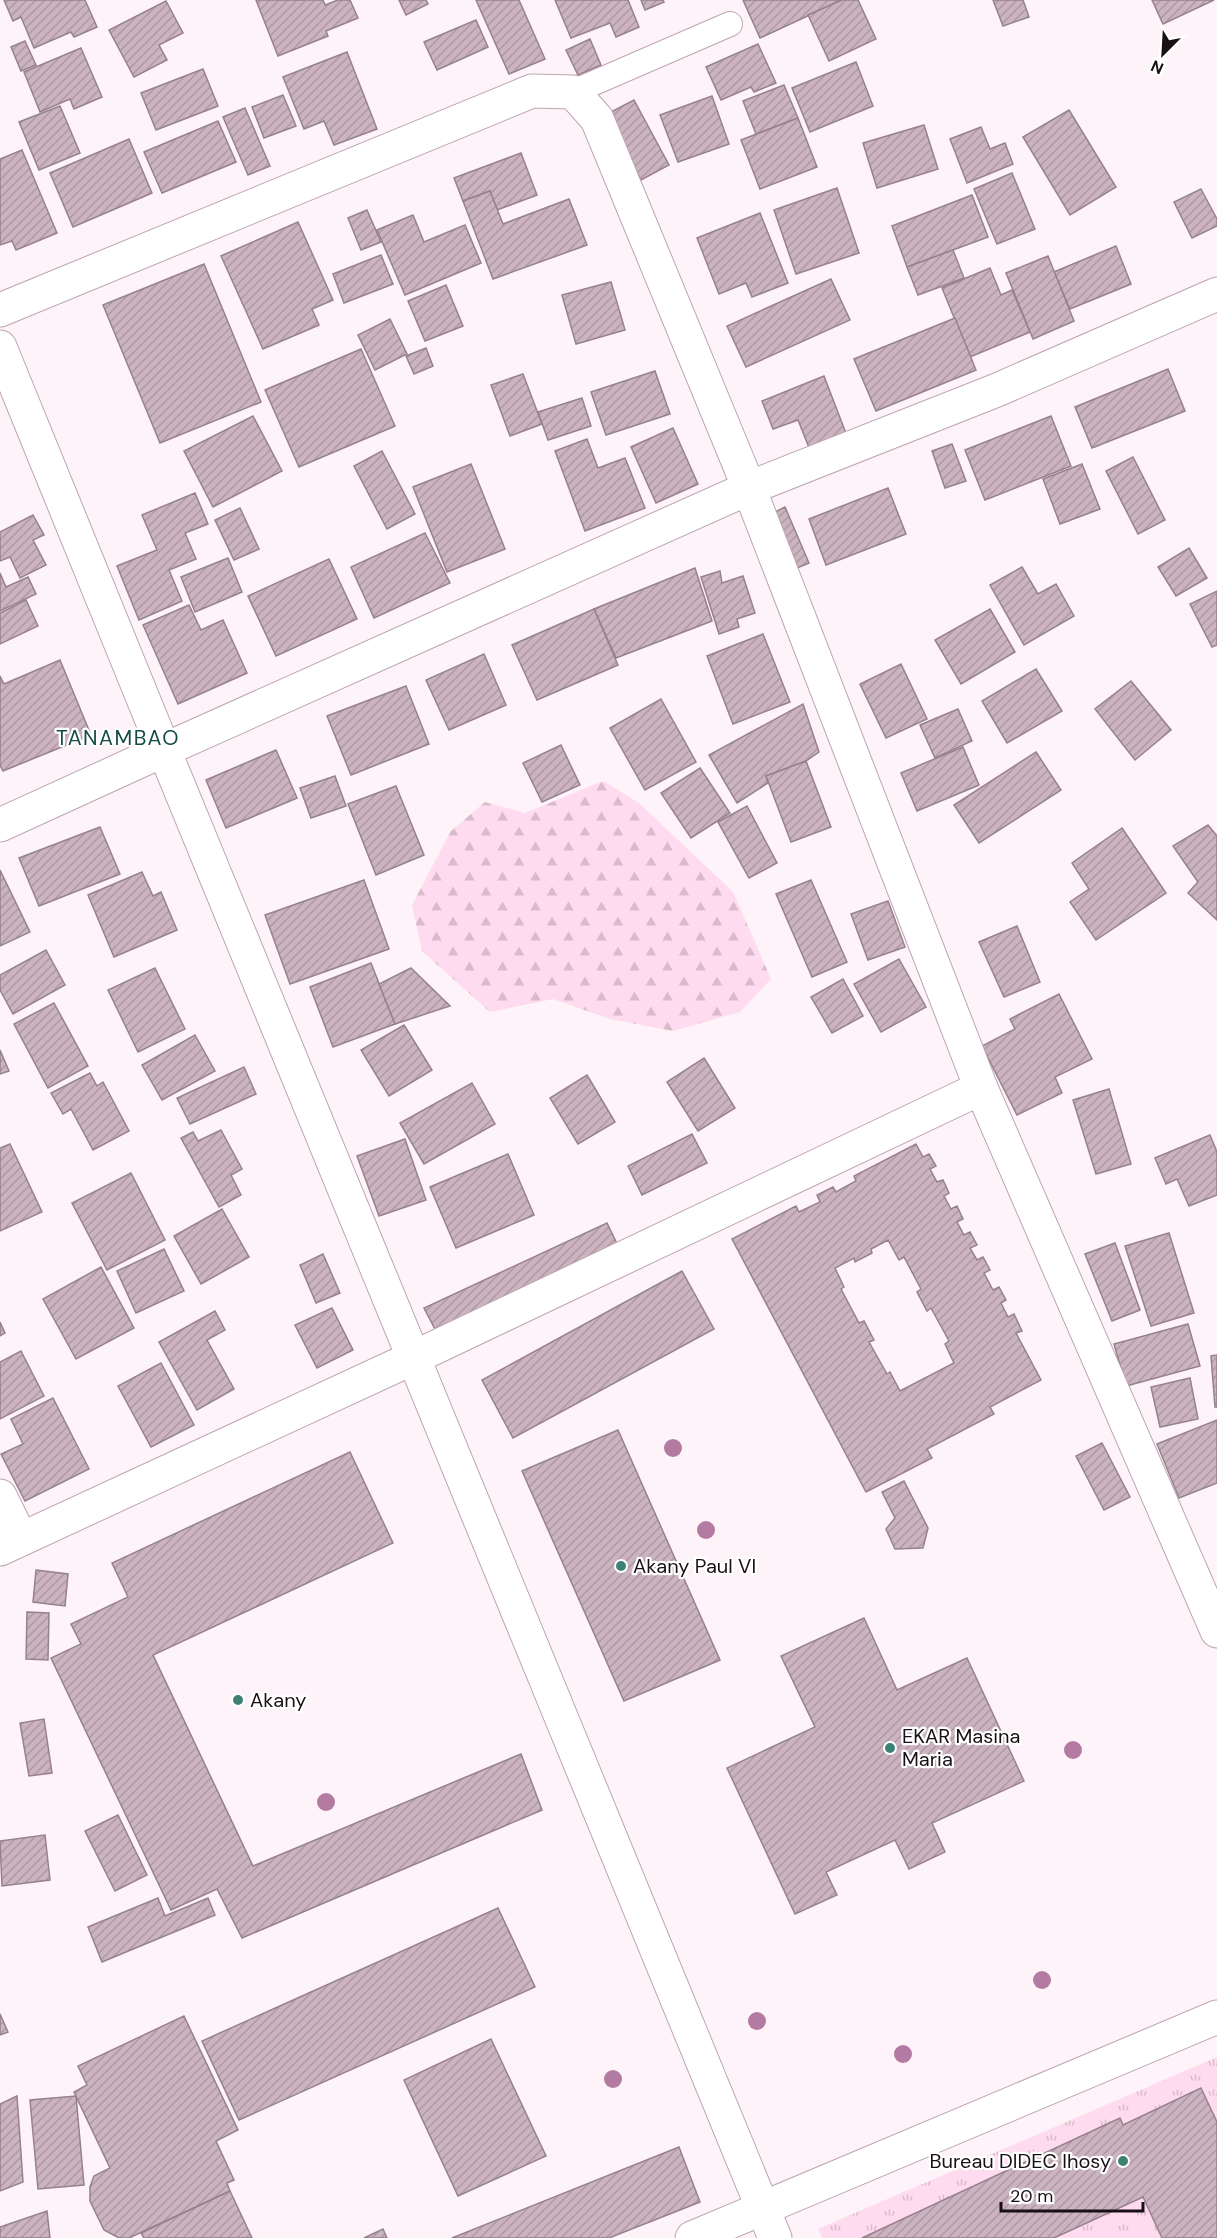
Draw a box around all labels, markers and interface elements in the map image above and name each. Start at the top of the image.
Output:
north arrow [1133,24,1193,84]
text: N [1148,55,1167,79]
district label: TANAMBAO [56,724,180,752]
place label: Akany Paul VI [633,1553,756,1579]
marker: Akany Paul VI [614,1559,628,1573]
place label: Akany [250,1687,306,1713]
marker: Akany [231,1693,245,1707]
place label: EKAR Masina Maria [902,1723,1020,1772]
marker: EKAR Masina Maria [883,1741,897,1755]
place label: Bureau DIDEC Ihosy [930,2148,1111,2174]
marker: Bureau DIDEC Ihosy [1116,2154,1130,2168]
scale bar [1001,2175,1144,2213]
text: 20 m [1010,2184,1053,2208]

